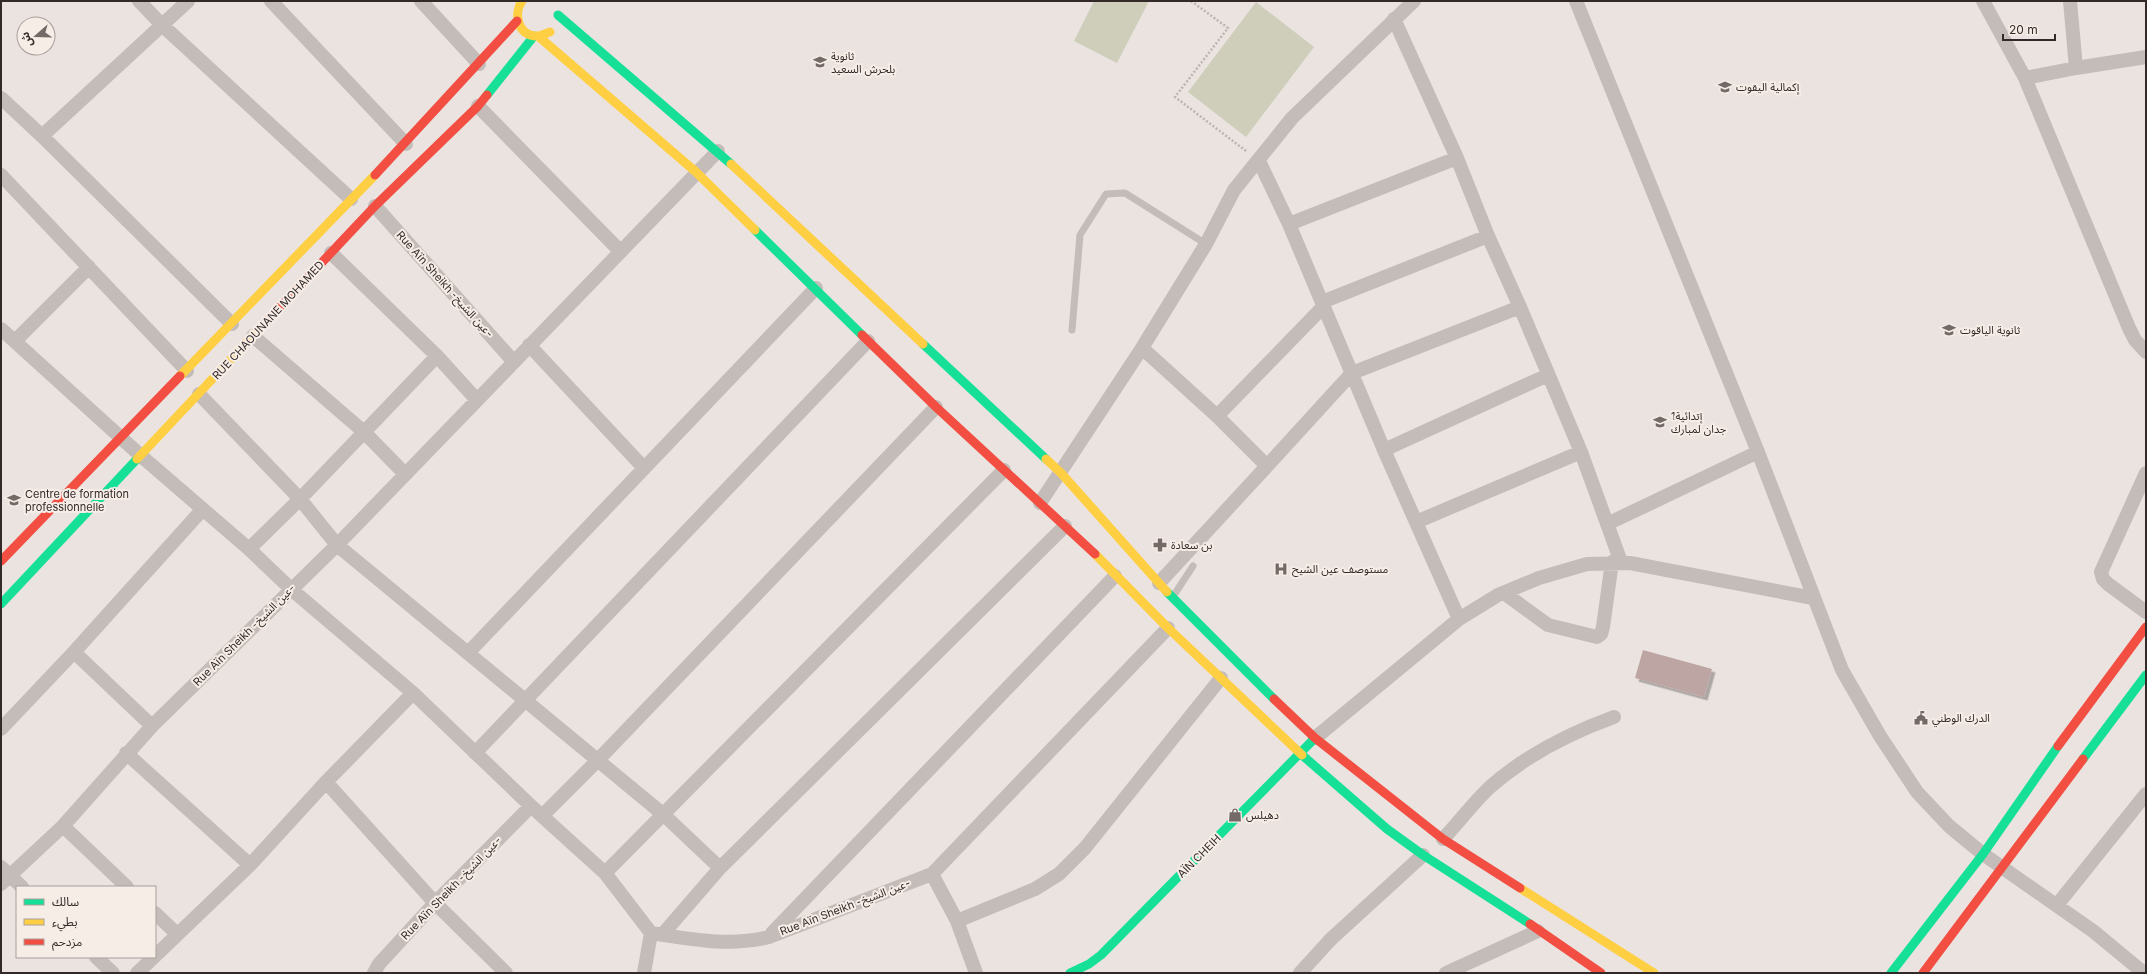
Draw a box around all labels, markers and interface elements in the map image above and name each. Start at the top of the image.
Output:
north arrow [16,16,56,56]
scale bar [2003,16,2055,42]
text: 20 m [2009,22,2038,37]
text: ش [17,30,36,49]
place label: ثانوية بلحرش السعيد [831,49,895,76]
school or university icon: ثانوية بلحرش السعيد [812,54,828,70]
school or university icon: إكمالية اليقوت [1717,79,1733,95]
place label: إكمالية اليقوت [1736,80,1800,95]
street label: Rue Aïn Sheikh -عين الشيخ- [393,228,497,341]
street label: RUE CHAOUNANE MOHAMED [209,258,327,382]
school or university icon: ثانوية الياقوت [1941,322,1957,338]
place label: ثانوية الياقوت [1960,323,2020,337]
place label: 1إتدائية جدان لمبارك [1671,409,1727,436]
school or university icon: 1إتدائية جدان لمبارك [1652,414,1668,430]
place label: Centre de formation professionnelle [25,487,129,514]
school or university icon: Centre de formation professionnelle [6,492,22,508]
pharmacy icon: بن سعادة [1152,537,1168,553]
place label: بن سعادة [1171,538,1212,552]
hospital icon: مستوصف عين الشيح [1273,561,1289,577]
place label: مستوصف عين الشيح [1292,562,1389,577]
street label: Rue Aïn Sheikh -عين الشيخ- [190,581,299,690]
public building icon: الدرك الوطني [1913,710,1929,726]
place label: الدرك الوطني [1932,711,1990,728]
shop icon: دهيلس [1227,807,1243,823]
place label: دهيلس [1246,808,1279,822]
street label: AÏN CHEIH [1174,831,1224,881]
street label: Rue Aïn Sheikh -عين الشيخ- [398,833,505,943]
street label: Rue Aïn Sheikh -عين الشيخ- [778,876,913,939]
legend [16,886,156,958]
text: سالك [52,894,79,909]
text: بطيء [52,914,78,932]
text: مزدحم [52,934,82,951]

